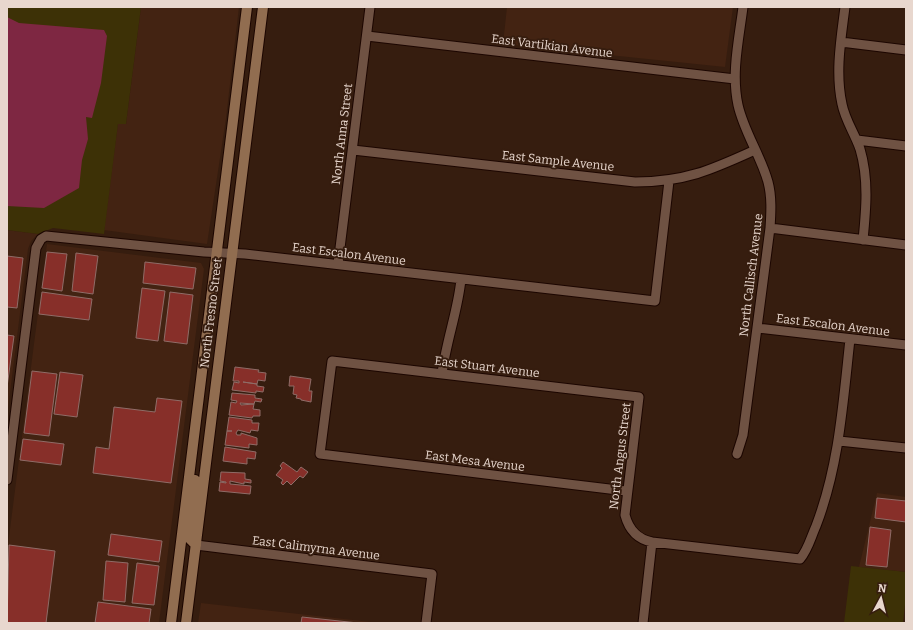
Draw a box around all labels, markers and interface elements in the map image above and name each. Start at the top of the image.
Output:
street label: East Vartikian Avenue [491,32,613,60]
street label: North Anna Street [329,82,355,185]
street label: East Sample Avenue [501,148,615,174]
street label: North Callisch Avenue [737,213,765,337]
street label: East Escalon Avenue [291,240,407,268]
street label: North Fresno Street [197,257,225,369]
street label: East Escalon Avenue [775,311,891,339]
street label: East Stuart Avenue [434,354,540,380]
street label: North Angus Street [606,401,634,510]
street label: East Mesa Avenue [424,448,526,474]
street label: East Calimyrna Avenue [251,533,381,563]
north arrow [861,578,901,618]
text: N [877,582,888,596]

